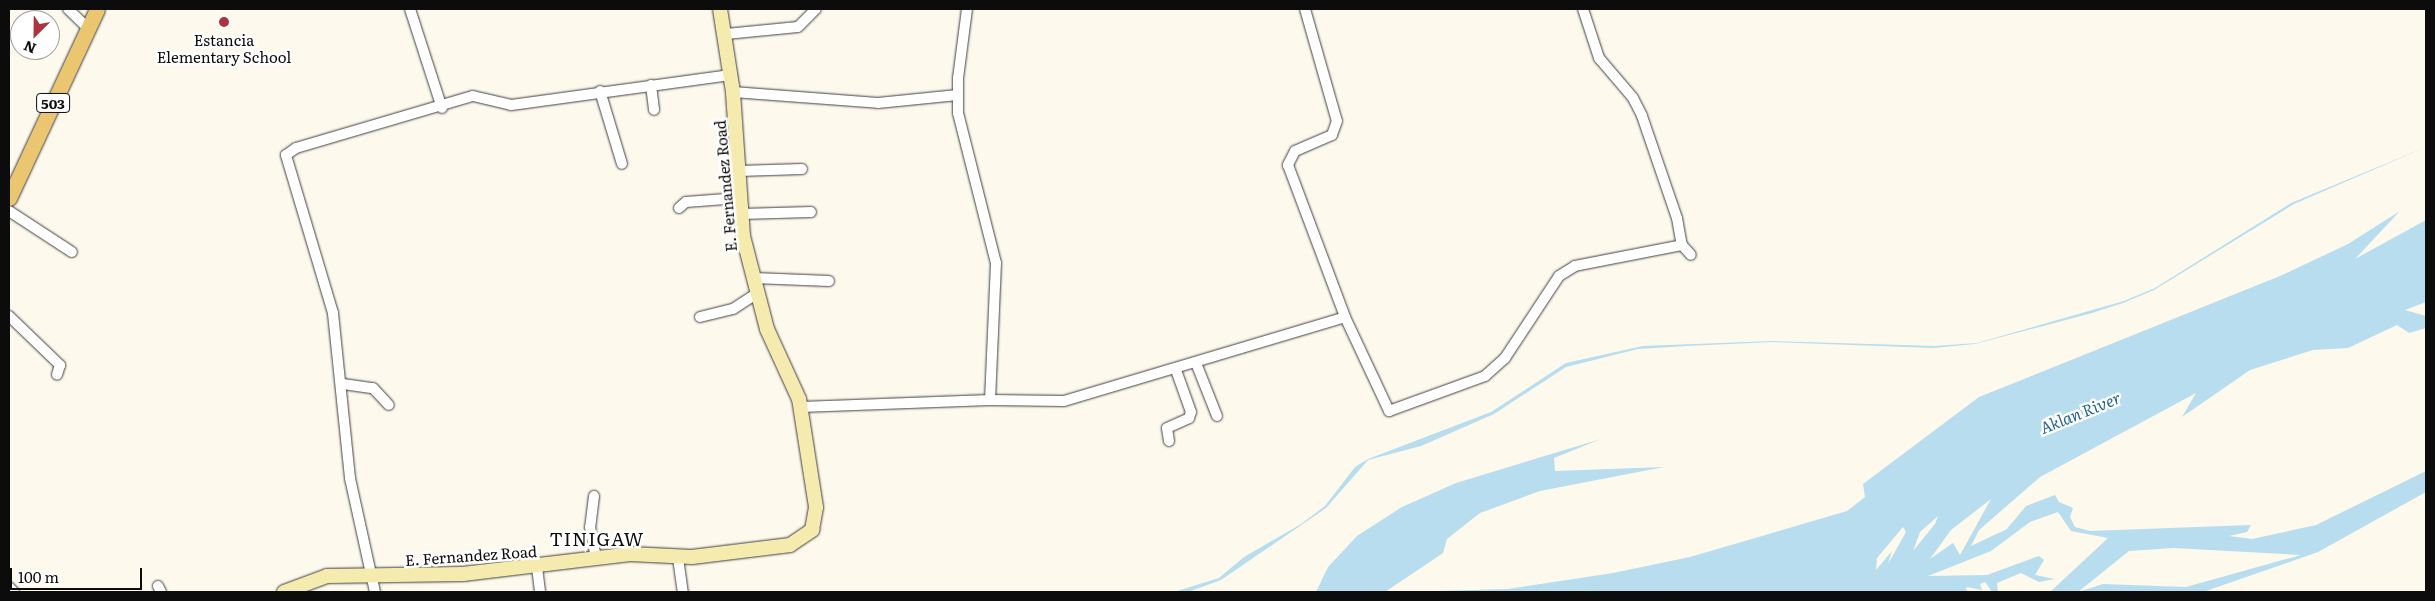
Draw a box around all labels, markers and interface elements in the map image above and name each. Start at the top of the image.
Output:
north arrow [10,10,60,60]
marker: Estancia Elementary School [218,16,230,28]
place label: Estancia Elementary School [157,30,291,65]
text: N [20,36,39,59]
road number: 503 [36,92,70,115]
street label: E. Fernandez Road [710,119,740,253]
water label: Aklan River [2037,387,2123,437]
district label: TINIGAW [549,528,645,550]
street label: E. Fernandez Road [405,541,537,569]
scale bar [12,558,145,590]
text: 100 m [18,565,59,588]

